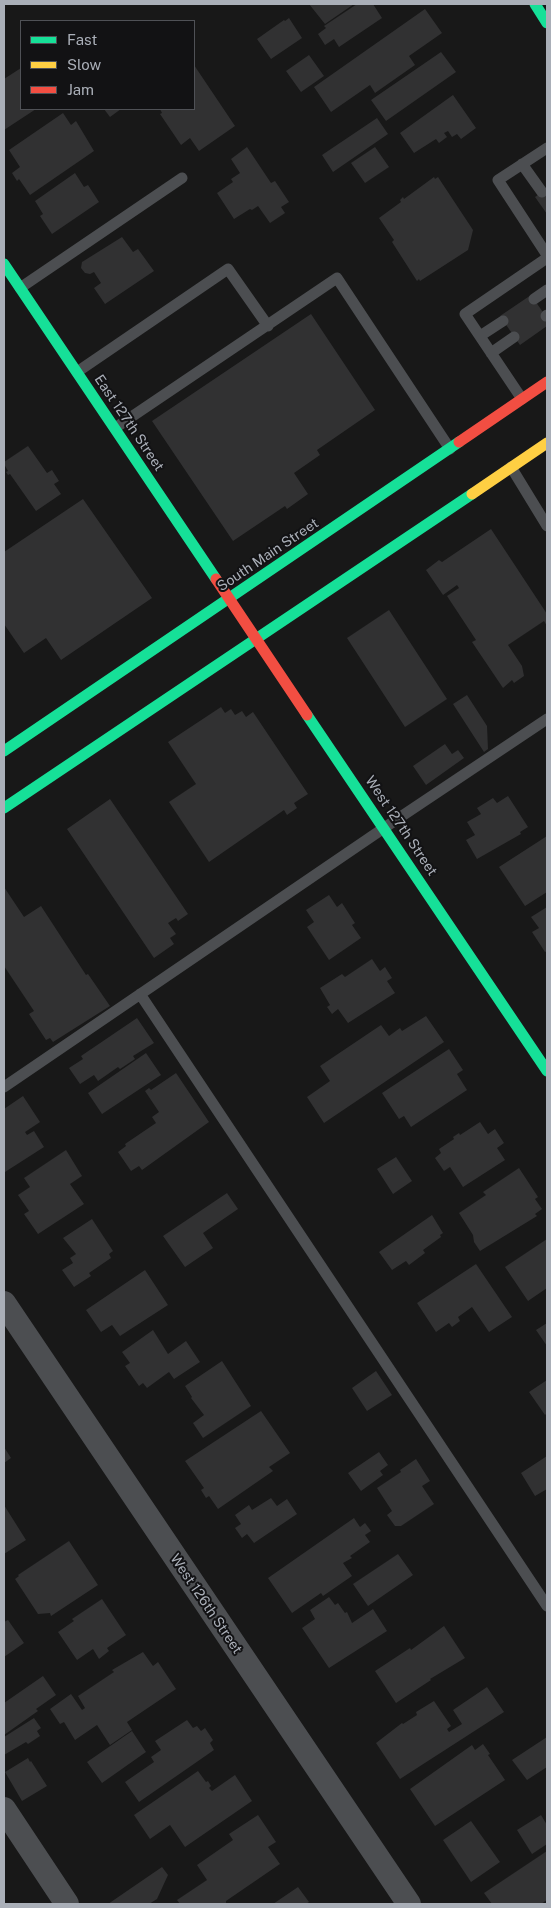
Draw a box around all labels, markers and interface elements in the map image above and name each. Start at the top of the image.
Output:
legend [20,20,195,110]
text: Fast [67,31,97,48]
text: Slow [67,56,101,73]
text: Jam [67,81,94,98]
street label: East 127th Street [91,372,167,474]
street label: South Main Street [214,515,322,595]
street label: West 127th Street [361,773,441,879]
street label: West 126th Street [166,1551,246,1657]

